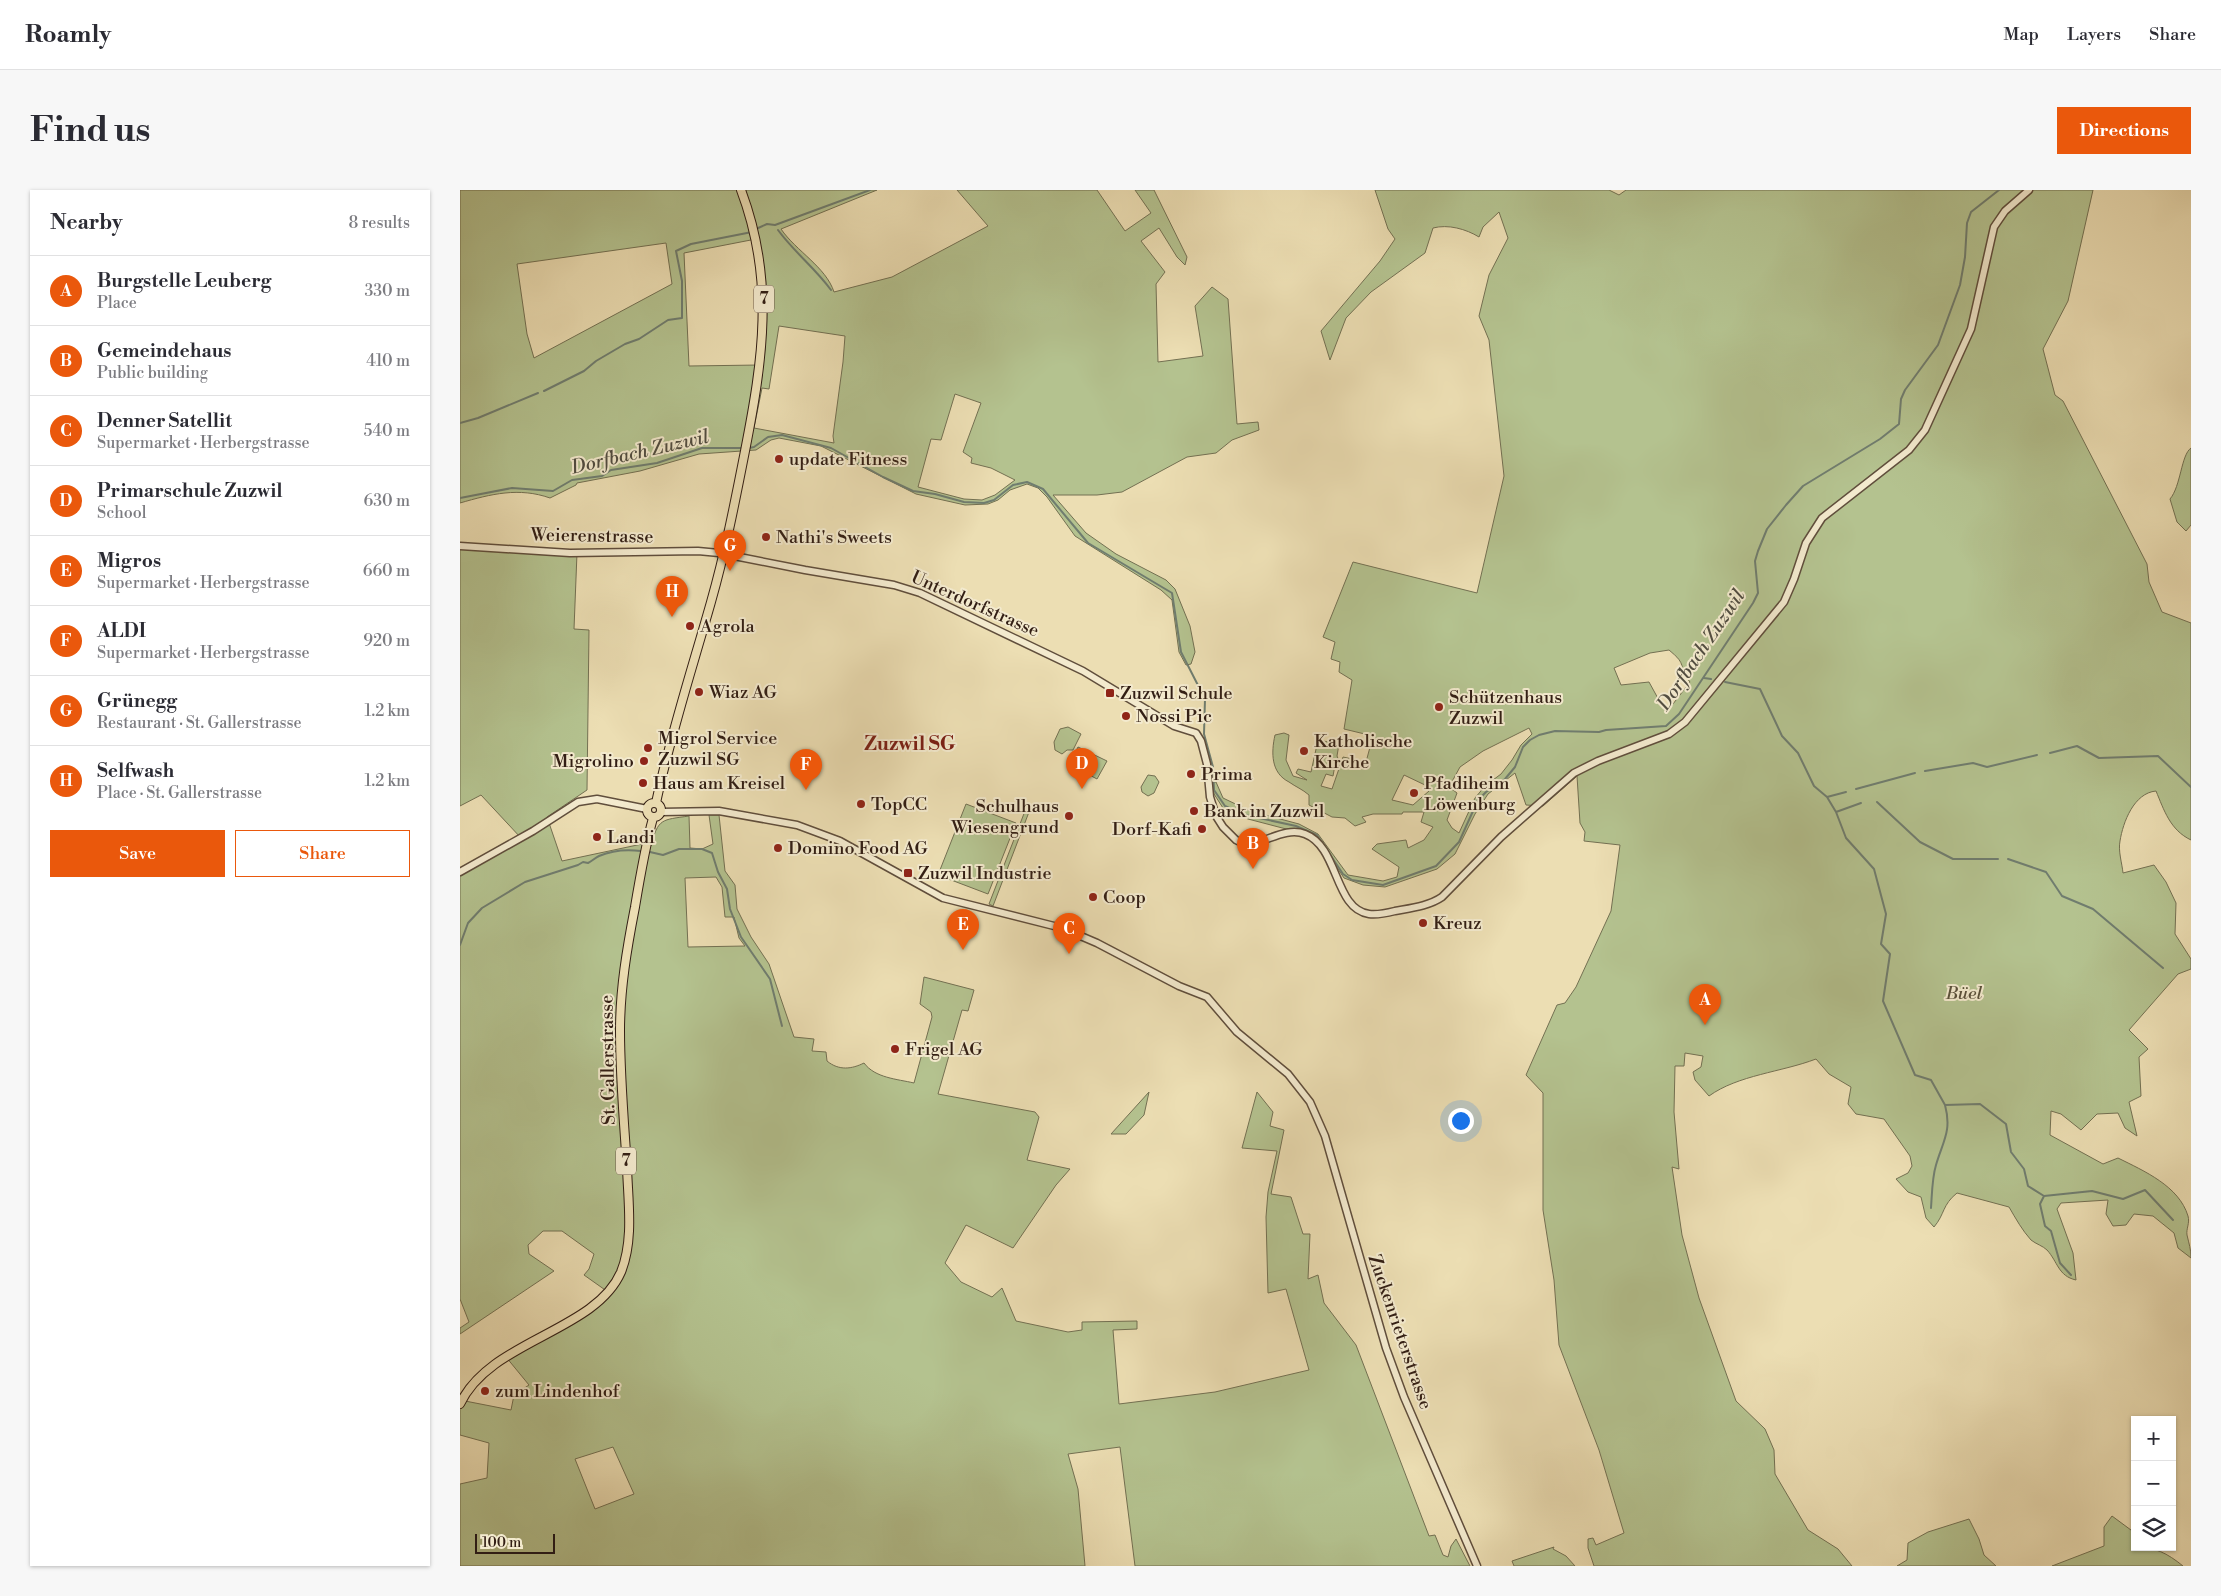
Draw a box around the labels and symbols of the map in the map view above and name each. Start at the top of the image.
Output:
road number: 7 [754,286,774,312]
water label: Dorfbach Zuzwil [568,424,711,480]
place label: update Fitness [789,448,907,471]
marker: update Fitness [773,453,785,465]
street label: Weierenstrasse [529,523,654,549]
place label: Nathi's Sweets [776,526,892,549]
pin: G [714,530,746,571]
marker: Nathi's Sweets [760,531,772,543]
street label: Unterdorfstrasse [907,565,1043,643]
pin: H [656,576,688,617]
water label: Dorfbach Zuzwil [1651,585,1750,716]
place label: Agrola [699,615,756,638]
marker: Agrola [684,620,696,632]
place label: Wiaz AG [708,681,777,704]
place label: Zuzwil Schule [1120,682,1233,705]
marker: Wiaz AG [693,686,705,698]
place label: Schützenhaus Zuzwil [1449,686,1562,730]
marker: Zuzwil Schule [1104,687,1116,699]
marker: Schützenhaus Zuzwil [1433,701,1445,713]
place label: Nossi Pic [1136,705,1212,728]
marker: Nossi Pic [1120,710,1132,722]
place label: Migrol Service Zuzwil SG [658,727,777,771]
place label: Katholische Kirche [1314,730,1412,774]
district label: Zuzwil SG [864,732,956,757]
marker: Migrol Service Zuzwil SG [642,742,654,754]
marker: Katholische Kirche [1298,745,1310,757]
pin: D [1066,748,1098,789]
pin: F [790,749,822,790]
place label: Migrolino [553,750,634,773]
marker: Migrolino [638,755,650,767]
place label: Prima [1201,763,1253,786]
marker: Prima [1185,768,1197,780]
place label: Haus am Kreisel [653,772,786,795]
place label: Pfadiheim Löwenburg [1424,772,1516,816]
marker: Haus am Kreisel [637,777,649,789]
marker: Pfadiheim Löwenburg [1408,787,1420,799]
place label: TopCC [871,793,927,816]
place label: Schulhaus Wiesengrund [950,795,1060,839]
marker: TopCC [855,798,867,810]
place label: Bank in Zuzwil [1203,800,1325,823]
marker: Bank in Zuzwil [1188,805,1200,817]
marker: Schulhaus Wiesengrund [1063,810,1075,822]
place label: Dorf-Kafi [1112,818,1192,841]
marker: Dorf-Kafi [1196,823,1208,835]
place label: Landi [607,826,655,849]
pin: B [1237,828,1269,869]
marker: Landi [591,831,603,843]
place label: Domino Food AG [788,837,928,860]
marker: Domino Food AG [772,842,784,854]
place label: Zuzwil Industrie [918,862,1052,885]
marker: Zuzwil Industrie [902,867,914,879]
place label: Coop [1103,886,1146,909]
marker: Coop [1087,891,1099,903]
pin: E [947,909,979,950]
place label: Kreuz [1433,912,1482,935]
pin: C [1053,913,1085,954]
marker: Kreuz [1417,917,1429,929]
park label: Büel [1945,982,1982,1005]
pin: A [1689,984,1721,1025]
street label: St. Gallerstrasse [595,995,621,1125]
place label: Frigel AG [905,1038,983,1061]
marker: Frigel AG [889,1043,901,1055]
your location [1448,1108,1474,1134]
road number: 7 [616,1148,636,1174]
street label: Zuckenrieterstrasse [1363,1251,1437,1413]
place label: zum Lindenhof [495,1380,621,1403]
marker: zum Lindenhof [479,1385,491,1397]
scale bar [475,1531,555,1554]

